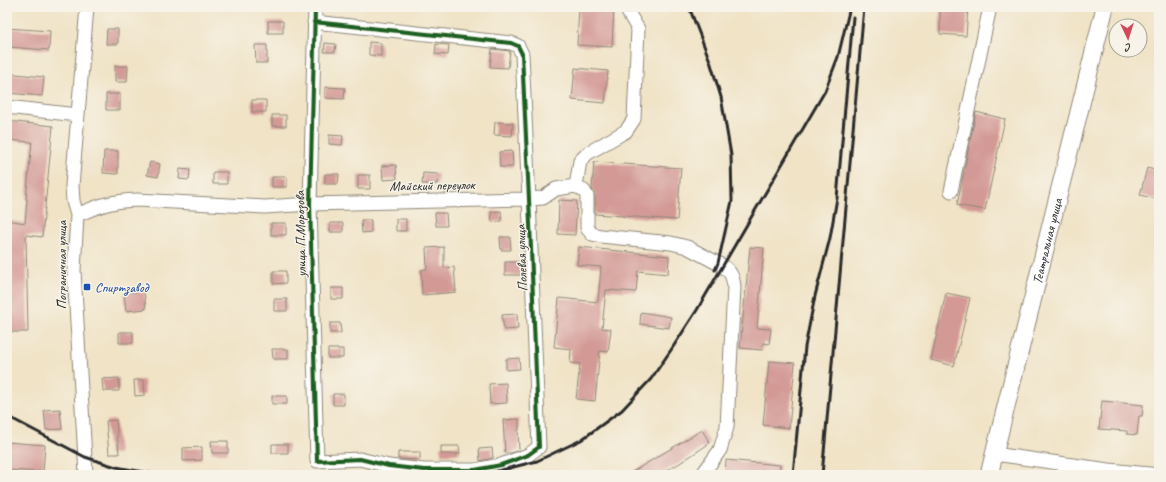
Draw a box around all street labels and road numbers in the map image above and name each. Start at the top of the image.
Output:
street label: Майский переулок [389,176,477,195]
street label: улица П.Морозова [291,190,310,278]
street label: Театральная улица [1029,195,1067,286]
street label: Пограничная улица [53,219,70,309]
street label: Полевая улица [512,223,531,292]

